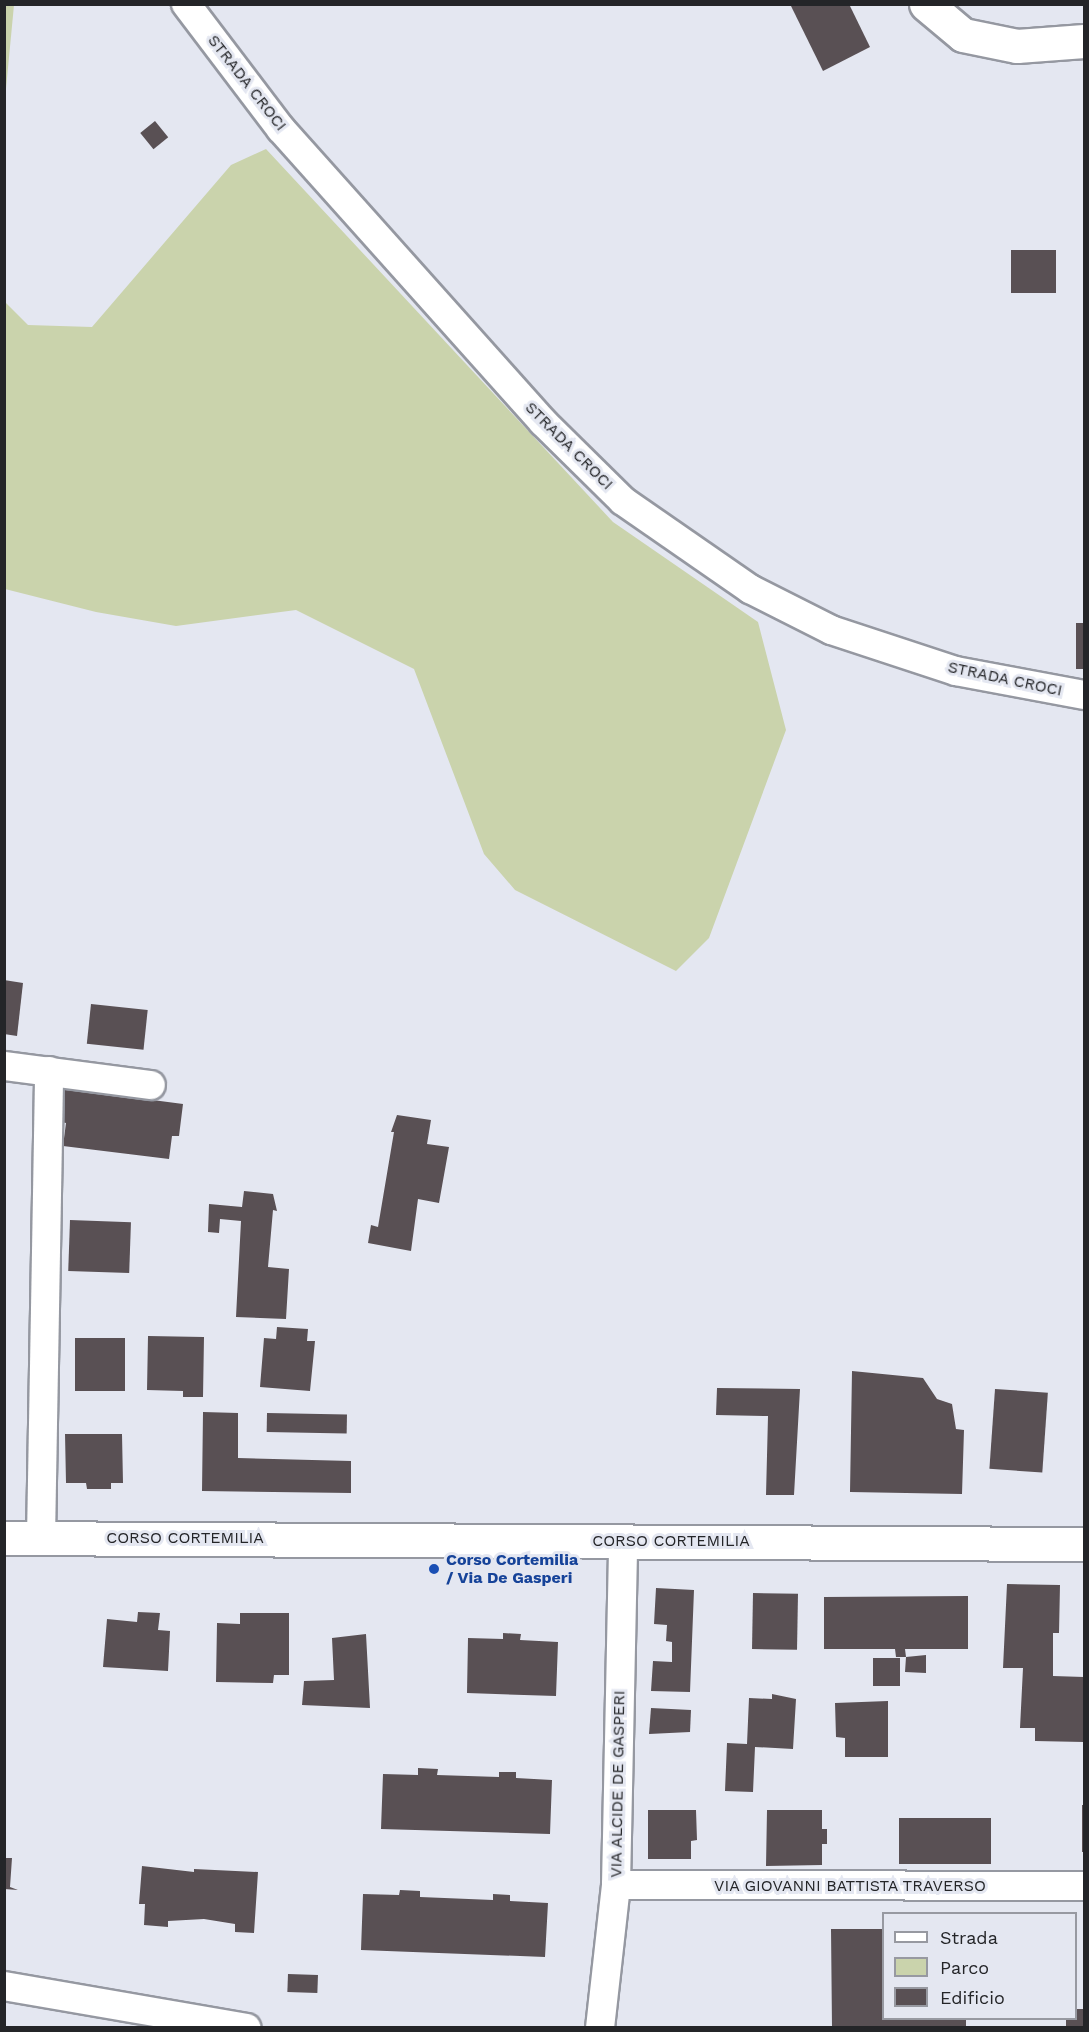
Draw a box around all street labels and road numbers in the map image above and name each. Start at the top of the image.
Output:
street label: STRADA CROCI [203,31,291,135]
street label: STRADA CROCI [521,398,617,494]
street label: STRADA CROCI [946,657,1064,701]
street label: CORSO CORTEMILIA [106,1528,264,1548]
street label: CORSO CORTEMILIA [592,1531,750,1551]
street label: VIA ALCIDE DE GASPERI [607,1690,629,1878]
street label: VIA GIOVANNI BATTISTA TRAVERSO [713,1876,987,1896]

